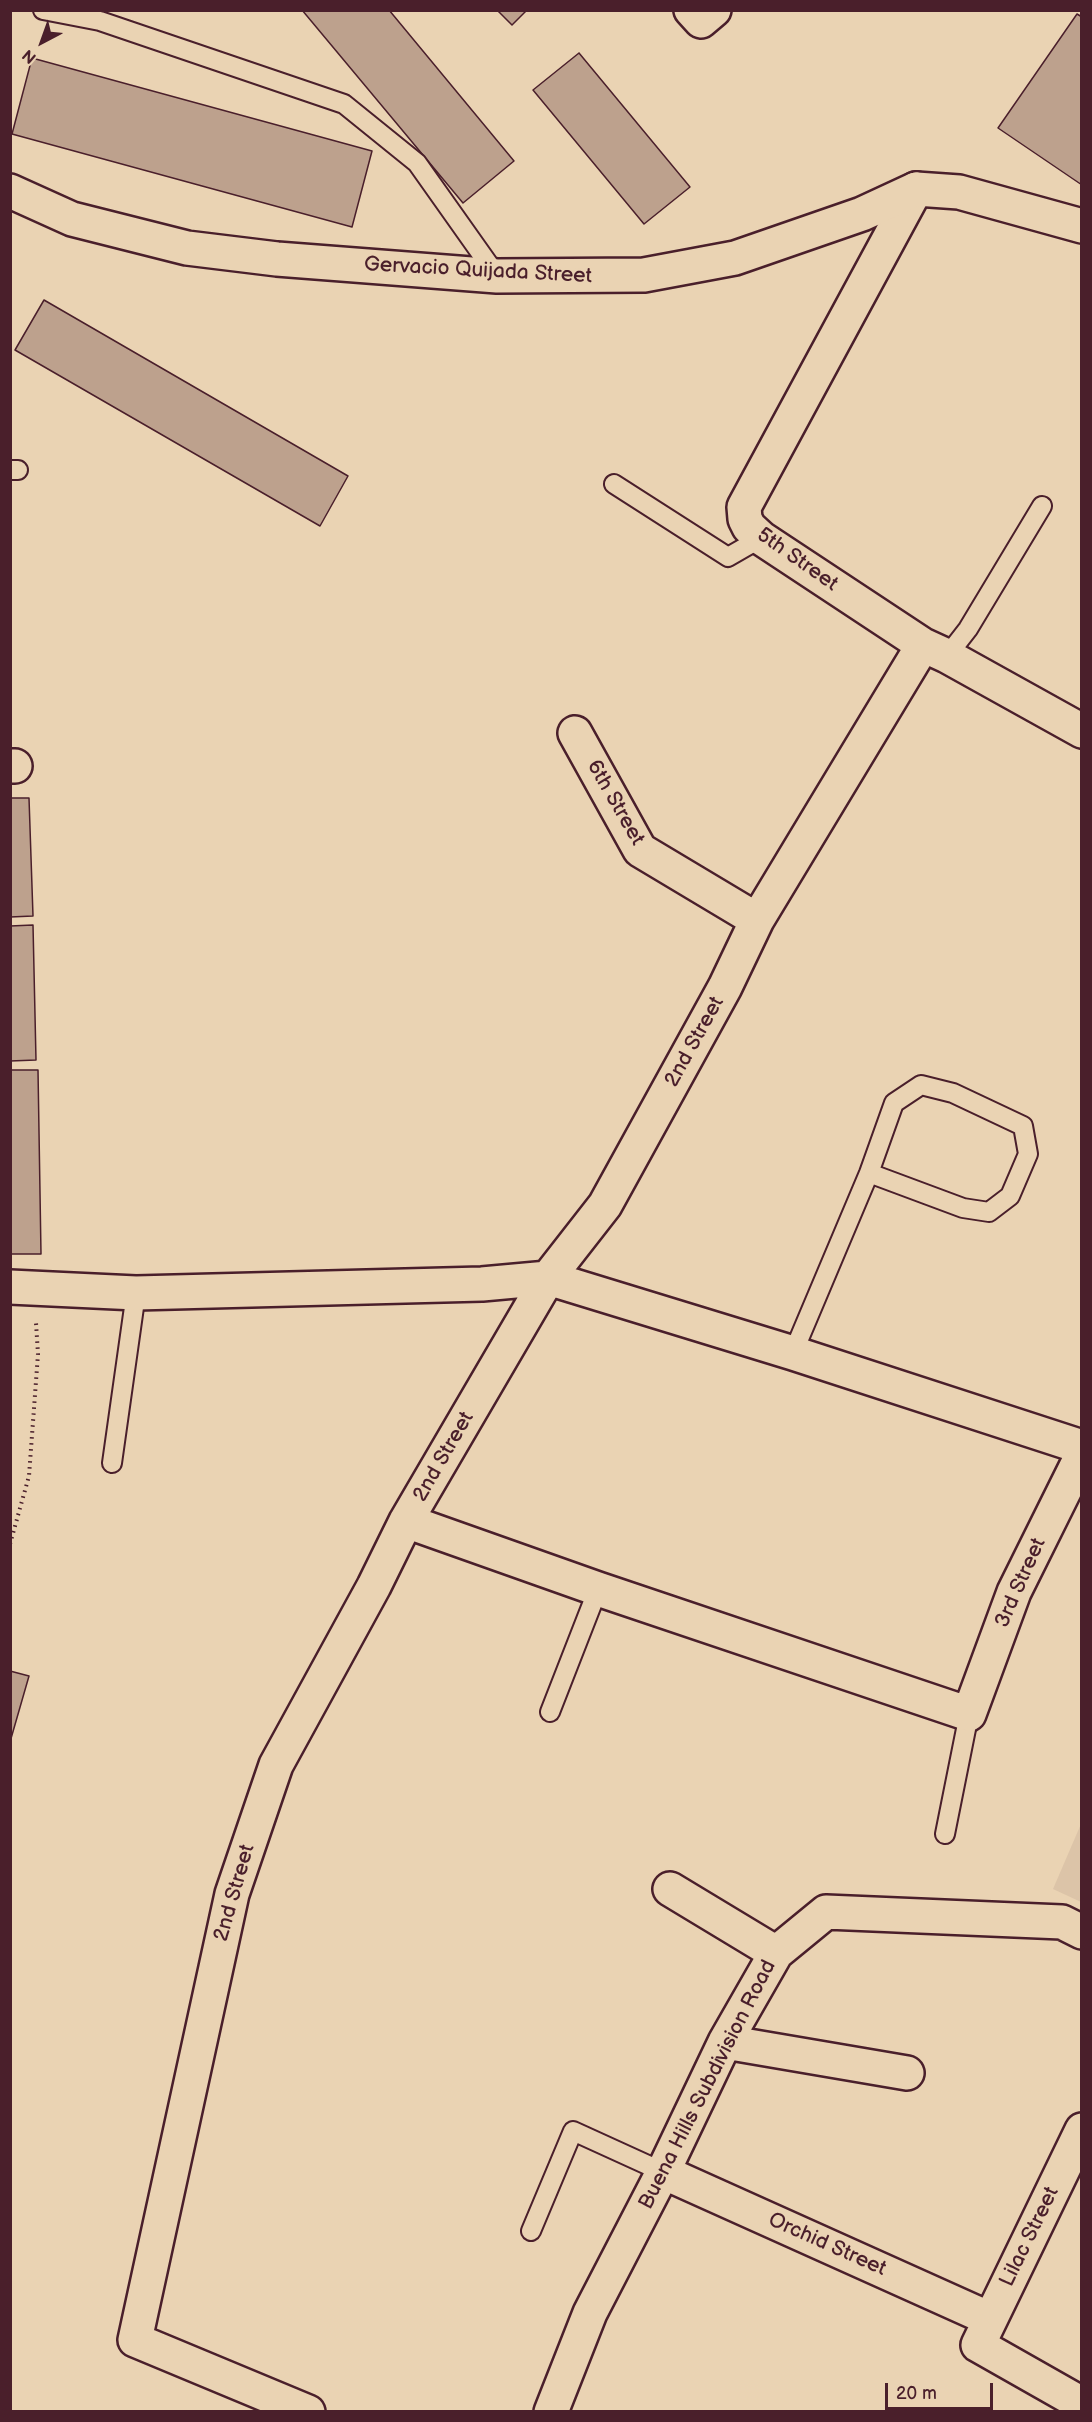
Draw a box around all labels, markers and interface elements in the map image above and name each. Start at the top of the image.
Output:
north arrow [12,12,72,72]
text: N [19,45,41,67]
street label: Gervacio Quijada Street [363,252,593,290]
street label: 5th Street [752,523,842,597]
street label: 6th Street [581,756,649,850]
street label: 2nd Street [660,992,730,1092]
street label: 2nd Street [408,1408,480,1506]
street label: 3rd Street [990,1534,1052,1632]
street label: 2nd Street [209,1842,261,1944]
street label: Buena Hills Subdivision Road [634,1956,782,2214]
street label: Lilac Street [995,2183,1065,2291]
street label: Orchid Street [764,2208,890,2282]
scale bar [888,2371,996,2409]
text: 20 m [896,2383,937,2404]

